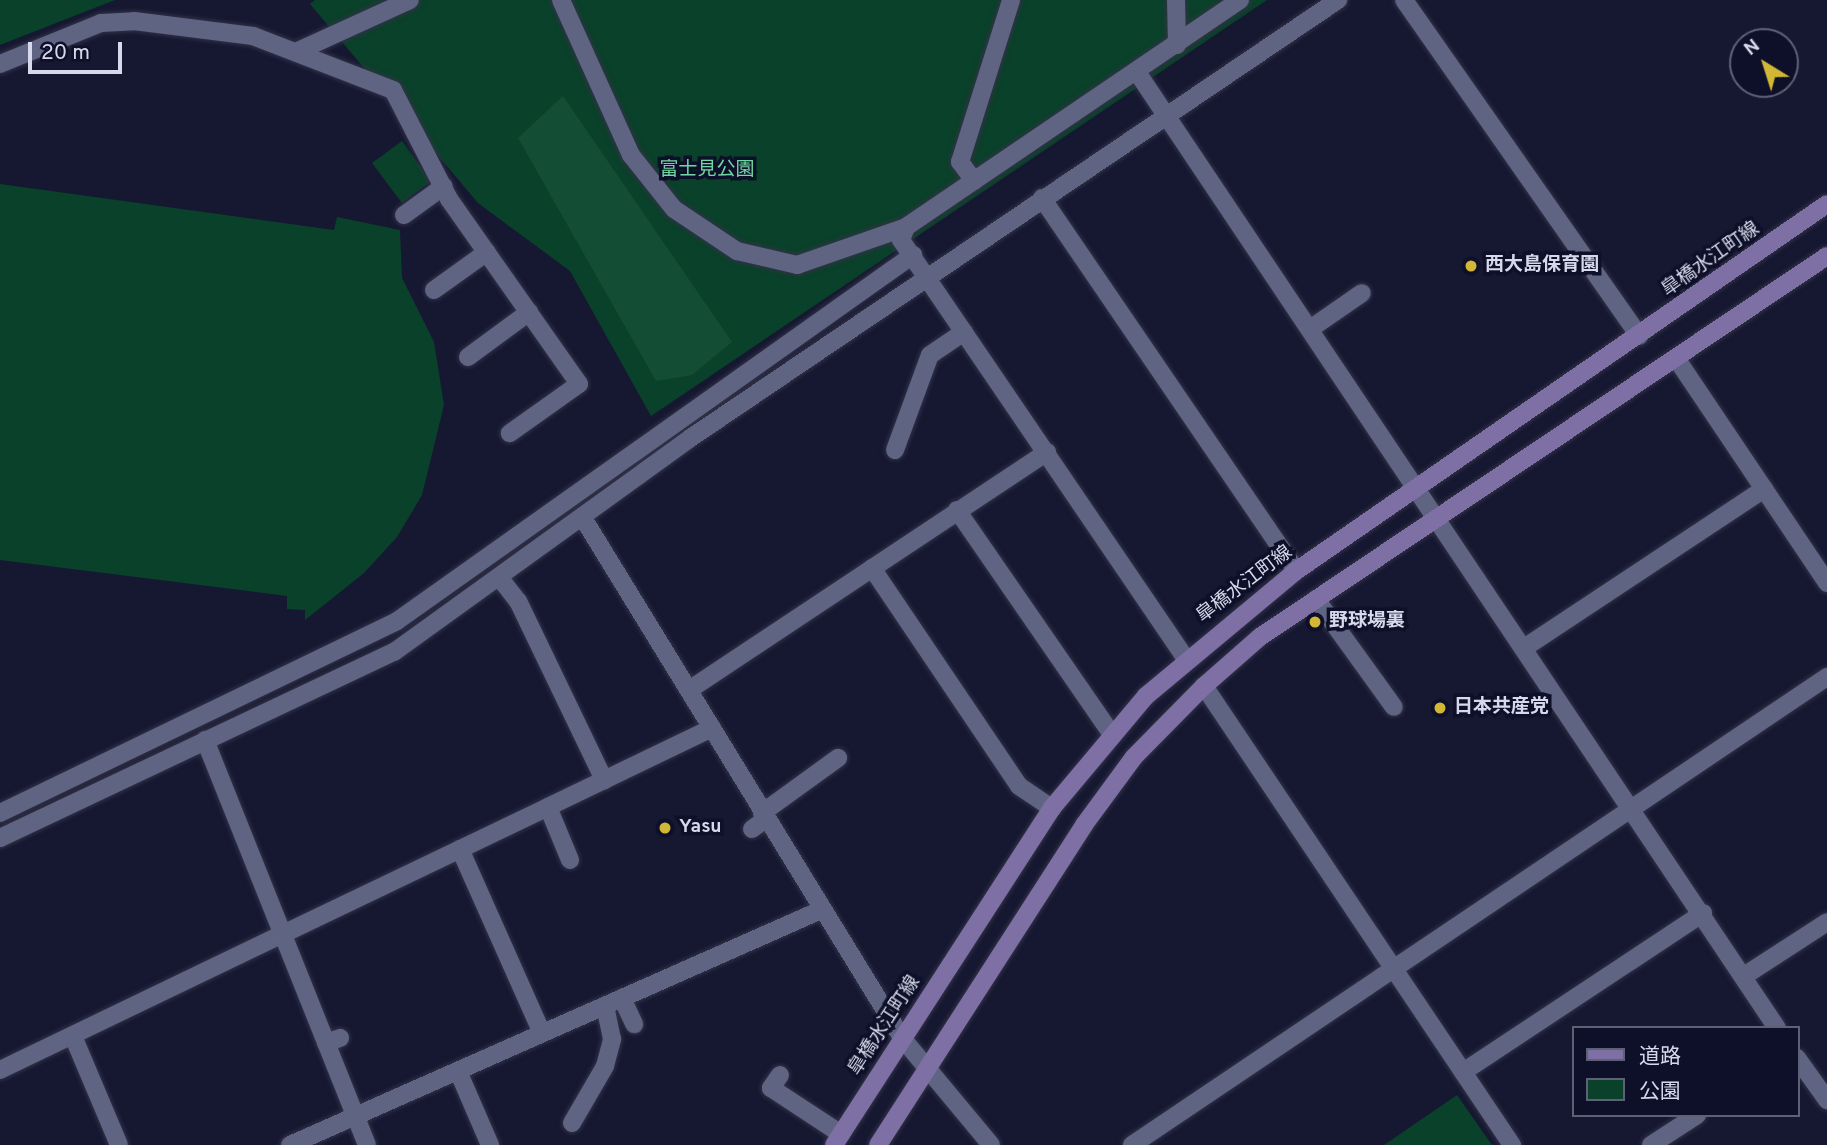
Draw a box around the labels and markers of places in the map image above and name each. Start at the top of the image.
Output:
place label: 西大島保育園 [1485,255,1599,277]
marker: 西大島保育園 [1463,258,1479,274]
place label: 野球場裏 [1329,611,1405,633]
marker: 野球場裏 [1307,614,1323,630]
place label: 日本共産党 [1454,697,1549,719]
marker: 日本共産党 [1432,700,1448,716]
place label: Yasu [679,817,722,839]
marker: Yasu [657,820,673,836]

